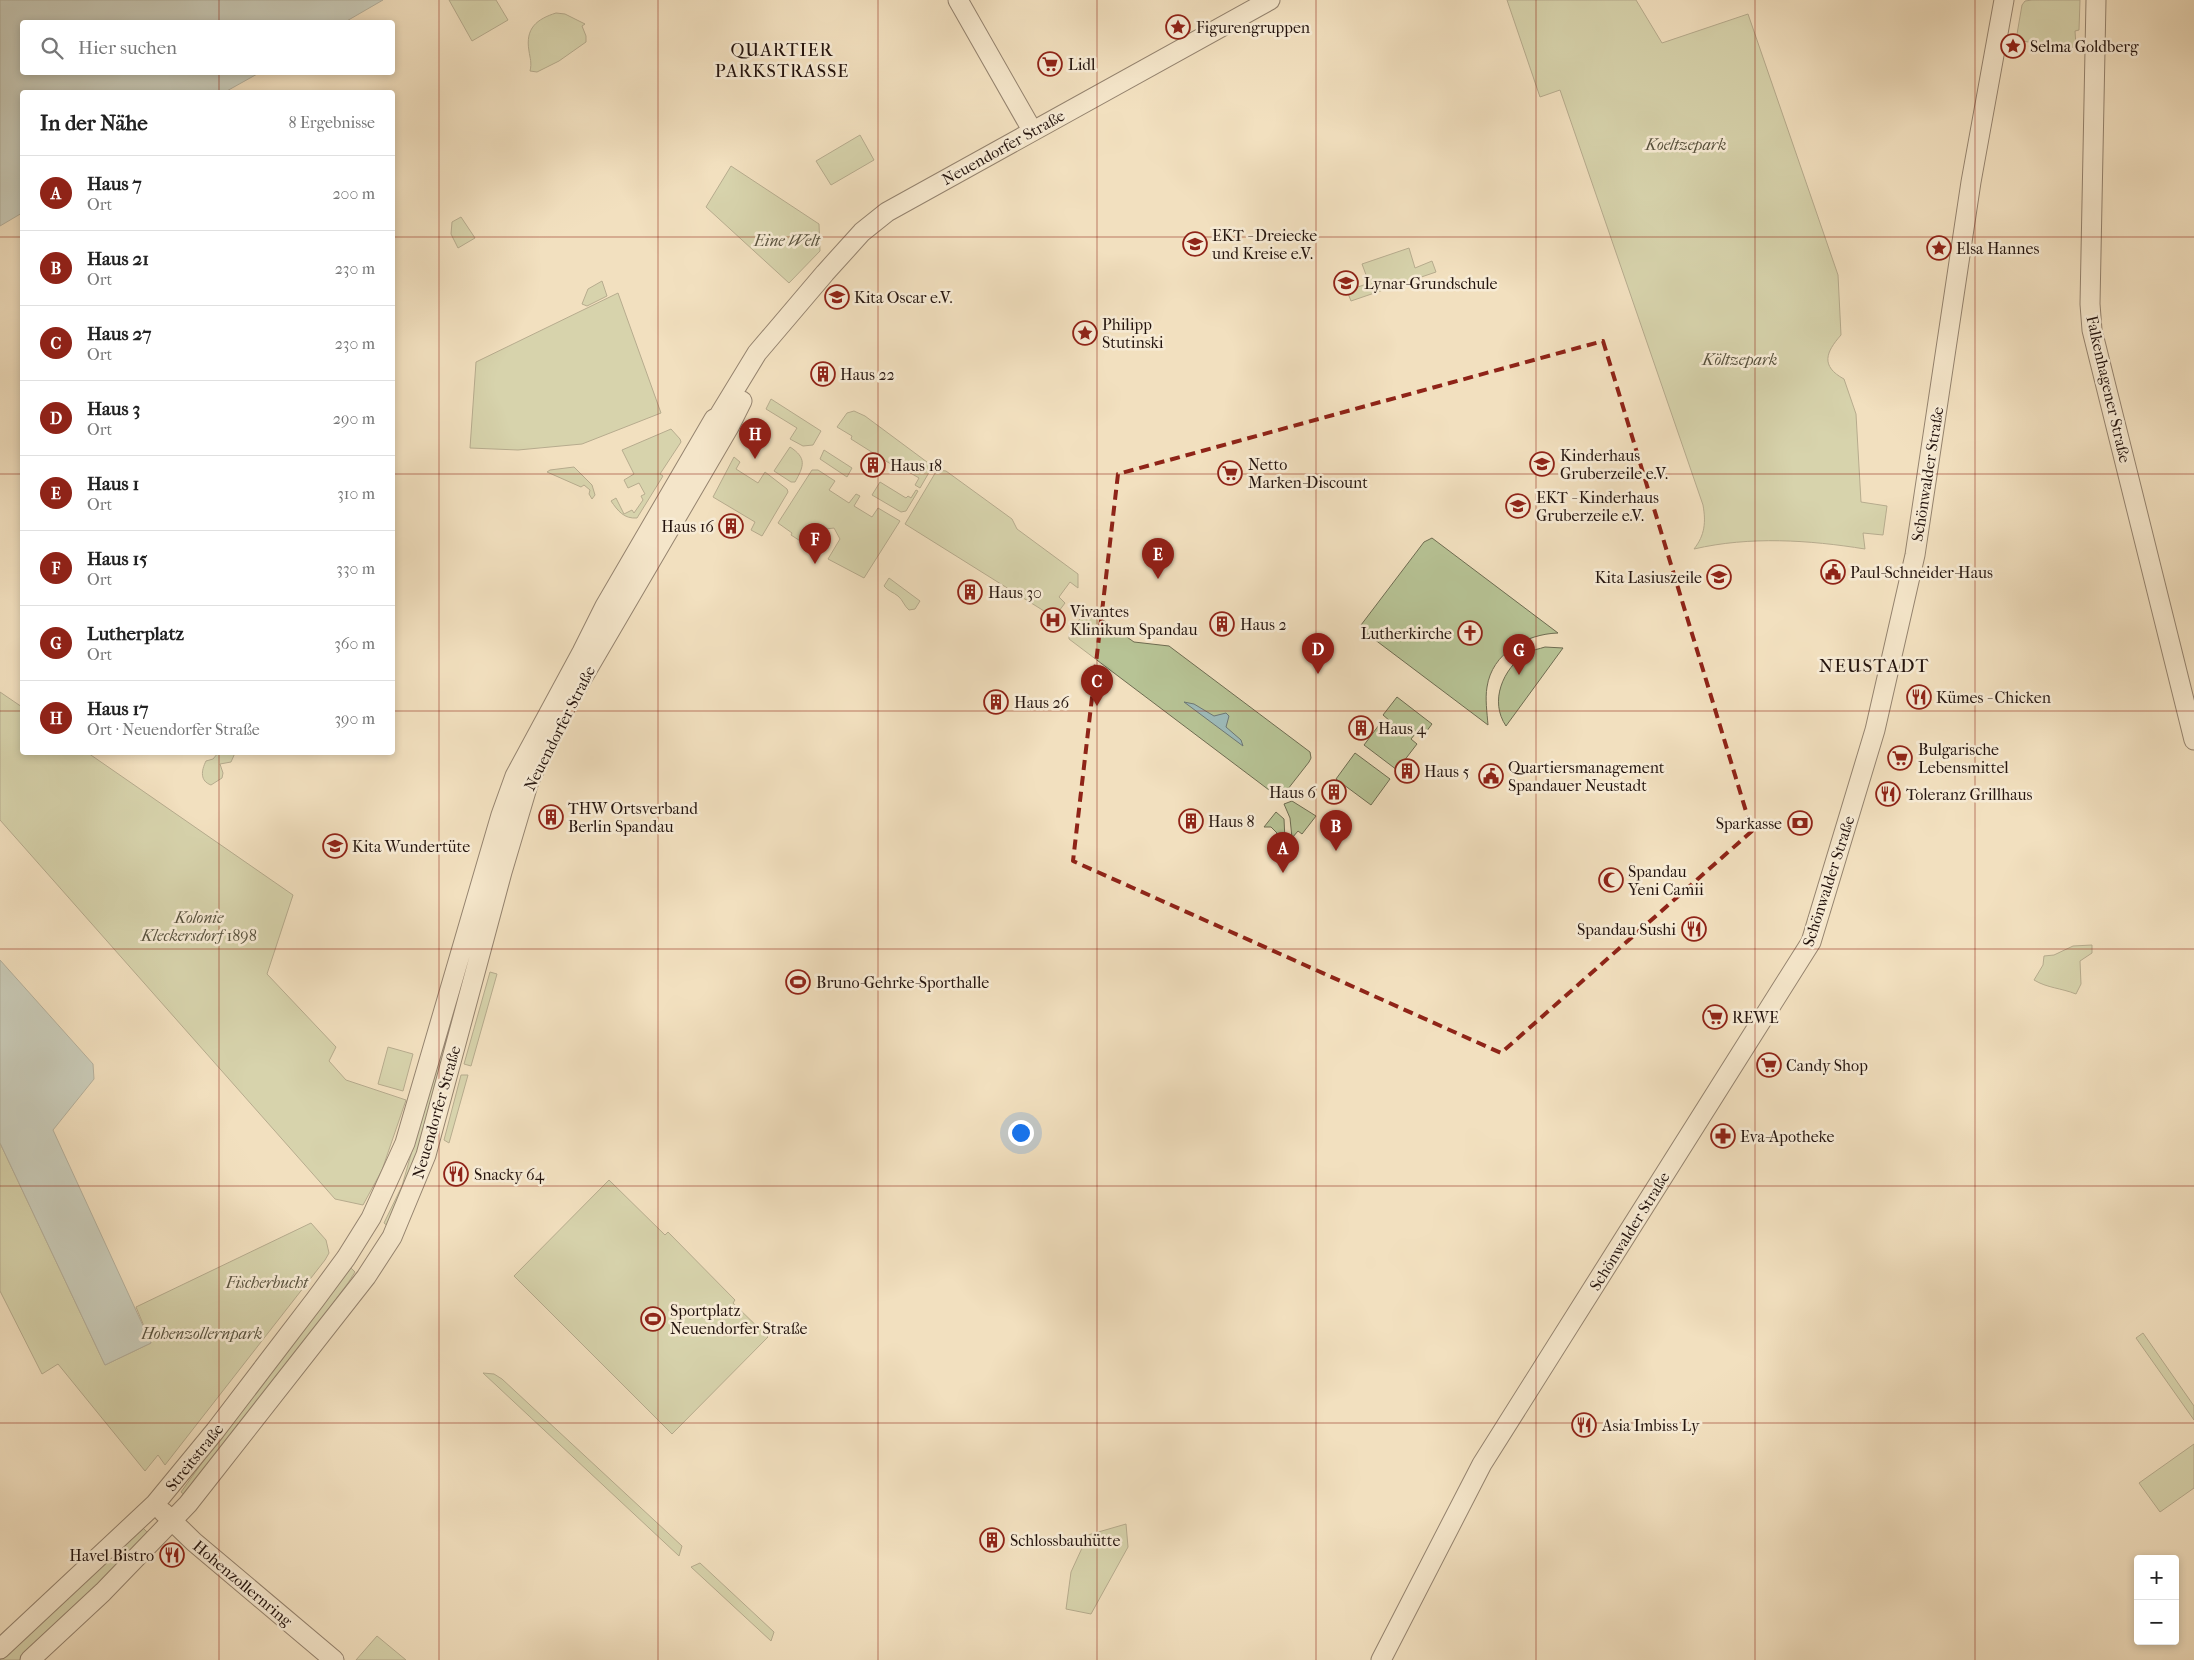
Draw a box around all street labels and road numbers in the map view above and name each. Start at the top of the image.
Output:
street label: Neuendorfer Straße [939,106,1068,189]
street label: Falkenhagener Straße [2082,314,2135,465]
street label: Schönwalder Straße [1907,405,1948,543]
street label: Neuendorfer Straße [520,663,599,794]
street label: Schönwalder Straße [1798,813,1859,949]
street label: Neuendorfer Straße [408,1043,465,1181]
street label: Schönwalder Straße [1585,1168,1674,1294]
street label: Streitstraße [161,1420,227,1495]
street label: Hohenzollernring [189,1536,297,1631]

